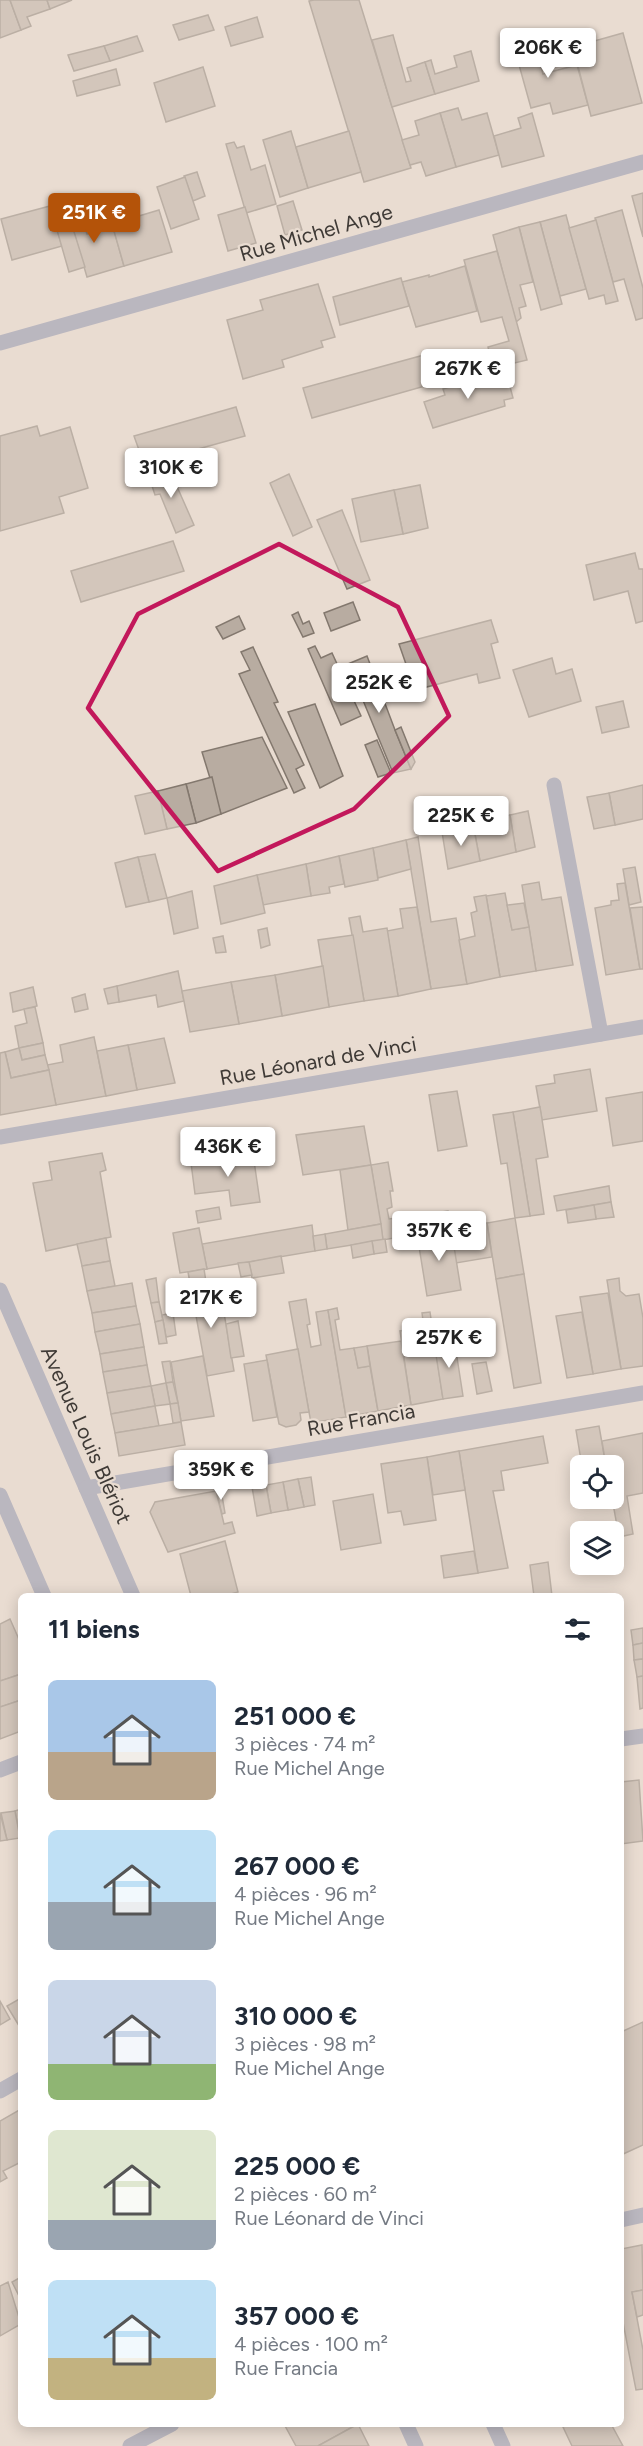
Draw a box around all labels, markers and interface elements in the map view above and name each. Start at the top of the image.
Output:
pin: 206K € [499,28,597,79]
text: 206K € [514,35,582,59]
pin: 251K € [45,193,143,244]
street label: Rue Michel Ange [236,199,395,266]
text: 251K € [62,200,126,224]
pin: 267K € [419,349,517,400]
text: 267K € [435,356,501,380]
pin: 310K € [122,448,220,499]
text: 310K € [139,455,203,479]
pin: 252K € [330,663,428,714]
text: 252K € [346,670,412,694]
pin: 225K € [412,796,510,847]
text: 225K € [428,803,494,827]
street label: Rue Léonard de Vinci [218,1031,418,1090]
pin: 436K € [179,1127,277,1178]
text: 436K € [194,1134,262,1158]
pin: 357K € [390,1211,488,1262]
text: 357K € [406,1218,472,1242]
pin: 217K € [162,1278,260,1329]
text: 217K € [179,1285,243,1309]
pin: 257K € [400,1318,498,1369]
text: 257K € [416,1325,482,1349]
street label: Avenue Louis Blériot [36,1342,137,1528]
street label: Rue Francia [305,1398,417,1441]
pin: 359K € [172,1450,270,1501]
map controls [570,1455,624,1575]
button: locate [570,1455,624,1509]
text: 359K € [188,1457,254,1481]
button: layers [570,1521,624,1575]
text: 11 biens [48,1613,140,1645]
icon: filters [561,1613,594,1646]
text: 251 000 € [234,1700,356,1732]
icon: home [96,1704,168,1776]
text: 3 pièces · 74 m² [234,1732,376,1756]
text: Rue Michel Ange [234,1756,385,1780]
text: 267 000 € [234,1850,360,1882]
icon: home [96,1854,168,1926]
text: 4 pièces · 96 m² [234,1882,377,1906]
text: Rue Michel Ange [234,1906,385,1930]
text: 310 000 € [234,2000,357,2032]
icon: home [96,2004,168,2076]
text: 3 pièces · 98 m² [234,2032,376,2056]
text: Rue Michel Ange [234,2056,385,2080]
text: 225 000 € [234,2150,360,2182]
icon: home [96,2154,168,2226]
text: 2 pièces · 60 m² [234,2182,377,2206]
text: Rue Léonard de Vinci [234,2206,424,2230]
text: 357 000 € [234,2300,359,2332]
icon: home [96,2304,168,2376]
text: 4 pièces · 100 m² [234,2332,388,2356]
text: Rue Francia [234,2356,338,2380]

